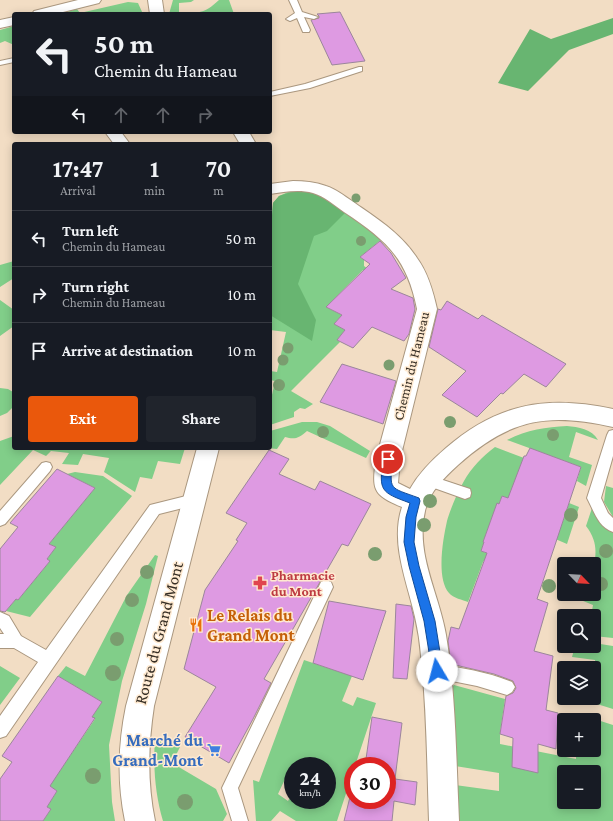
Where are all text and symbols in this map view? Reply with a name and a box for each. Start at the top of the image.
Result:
icon: left [28,28,80,80]
text: 50 m [94,28,154,59]
text: Chemin du Hameau [94,61,237,81]
icon: left [68,104,90,126]
icon: ahead [110,104,132,126]
icon: ahead [152,104,174,126]
icon: right [194,104,216,126]
text: 17:47 [53,155,103,182]
text: 1 [150,155,159,182]
text: 70 [206,155,231,182]
text: Arrival [60,183,96,198]
text: min [144,183,165,198]
text: m [213,183,224,198]
text: Turn left [62,223,118,239]
icon: left [28,228,50,250]
text: 50 m [226,231,256,247]
text: Chemin du Hameau [62,239,165,254]
text: Turn right [62,279,129,295]
icon: right [28,284,50,306]
text: 10 m [228,287,256,303]
text: Chemin du Hameau [62,295,165,310]
street label: Chemin du Hameau [390,309,432,422]
icon: arrive [28,340,50,362]
text: Arrive at destination [62,343,193,359]
text: 10 m [228,343,256,359]
button: Exit [28,396,138,442]
button: Share [146,396,256,442]
pin [371,442,405,476]
icon: arrive [377,448,399,470]
north arrow [557,557,601,601]
map controls [557,557,601,809]
street label: Route du Grand Mont [131,559,187,706]
place label: Pharmacie du Mont [271,567,335,599]
pharmacy icon: Pharmacie du Mont [252,575,268,591]
place label: Le Relais du Grand Mont [207,606,295,645]
button: search [557,609,601,653]
restaurant icon: Le Relais du Grand Mont [188,617,204,633]
position arrow [416,650,458,692]
button: layers [557,661,601,705]
button: + [557,713,601,757]
place label: Marché du Grand-Mont [112,731,204,770]
supermarket icon: Marché du Grand-Mont [206,742,222,758]
speed limit sign: 30 [344,757,396,809]
button: − [557,765,601,809]
text: 24 [300,767,320,789]
text: km/h [299,787,321,798]

